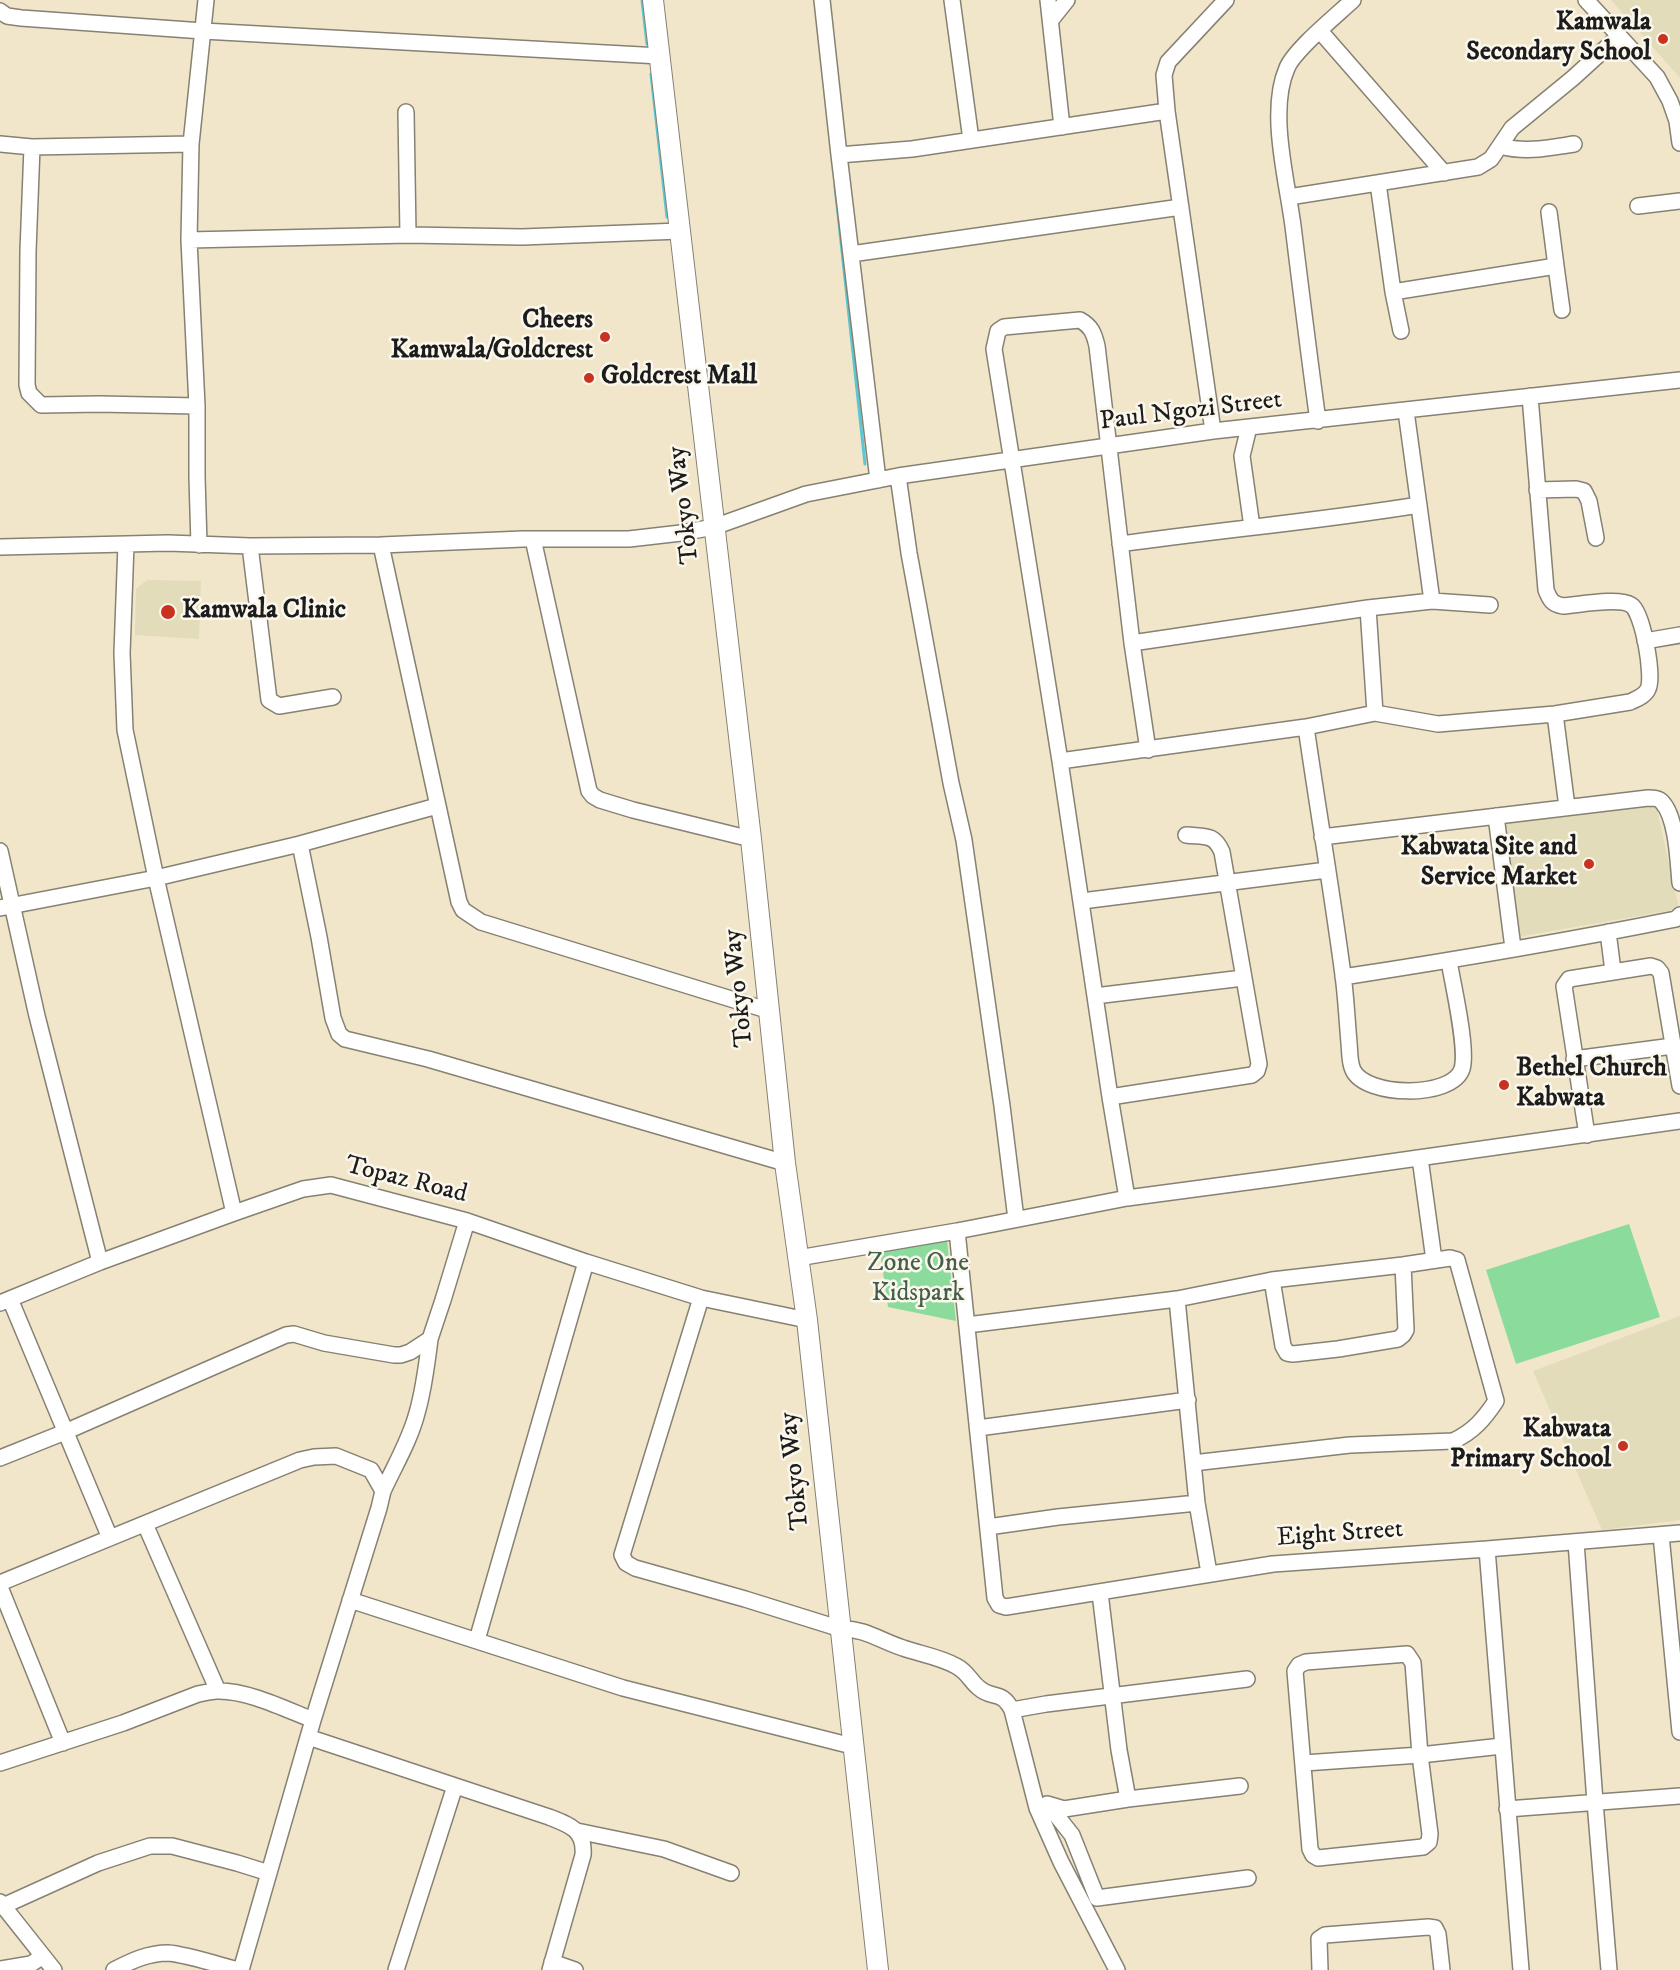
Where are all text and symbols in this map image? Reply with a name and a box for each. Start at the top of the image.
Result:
place label: Kamwala Secondary School [1466,8,1651,70]
marker: Kamwala Secondary School [1656,32,1670,46]
place label: Cheers Kamwala/Goldcrest [391,306,593,368]
marker: Cheers Kamwala/Goldcrest [598,330,612,344]
place label: Goldcrest Mall [601,362,757,394]
marker: Goldcrest Mall [582,371,596,385]
street label: Paul Ngozi Street [1098,385,1284,439]
street label: Tokyo Way [662,444,708,566]
place label: Kamwala Clinic [182,596,346,628]
marker: Kamwala Clinic [159,603,177,621]
place label: Kabwata Site and Service Market [1401,833,1577,894]
marker: Kabwata Site and Service Market [1582,857,1596,871]
street label: Tokyo Way [718,928,762,1048]
place label: Bethel Church Kabwata [1516,1054,1667,1116]
marker: Bethel Church Kabwata [1497,1078,1511,1092]
street label: Topaz Road [342,1151,470,1211]
park label: Zone One Kidspark [867,1249,969,1310]
street label: Tokyo Way [774,1411,818,1531]
place label: Kabwata Primary School [1450,1415,1611,1476]
marker: Kabwata Primary School [1616,1439,1630,1453]
street label: Eight Street [1276,1515,1404,1555]

